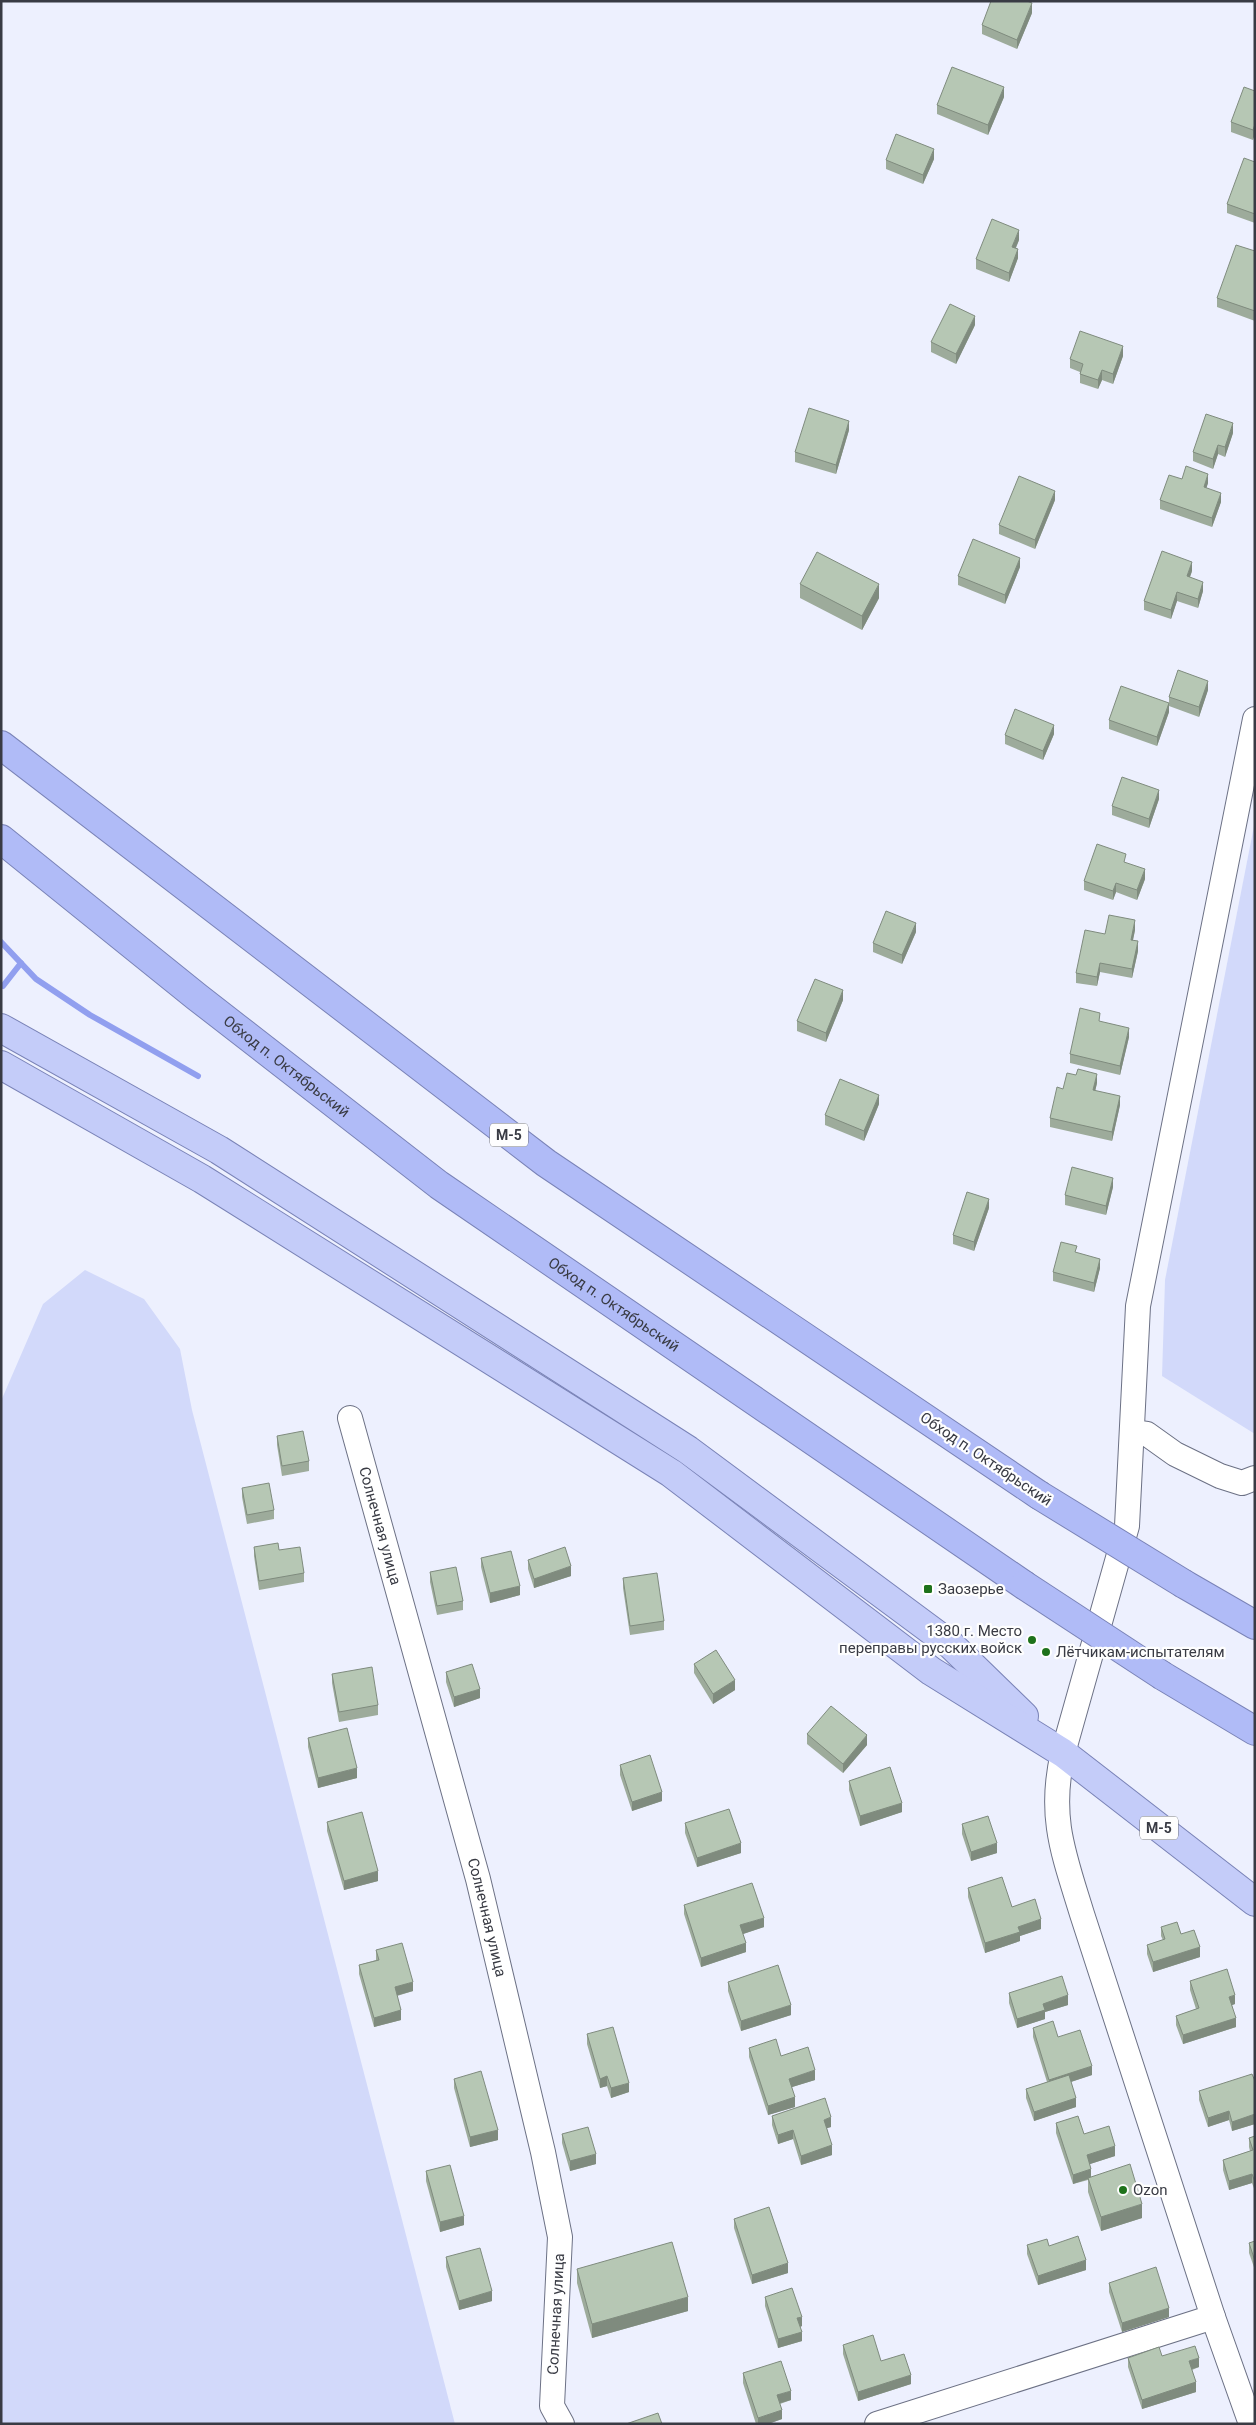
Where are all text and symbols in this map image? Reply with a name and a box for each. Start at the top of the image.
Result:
street label: Обход п. Октябрьский [220,1012,353,1121]
road number: М-5 [490,1124,528,1146]
street label: Обход п. Октябрьский [545,1253,683,1356]
street label: Обход п. Октябрьский [917,1408,1055,1510]
street label: Солнечная улица [355,1465,405,1587]
place label: Заозерье [938,1580,1004,1598]
marker: Заозерье [922,1583,934,1595]
place label: 1380 г. Место переправы русских войск [839,1622,1022,1657]
marker: 1380 г. Место переправы русских войск [1026,1634,1038,1646]
place label: Лётчикам-испытателям [1056,1643,1225,1661]
marker: Лётчикам-испытателям [1040,1646,1052,1658]
road number: М-5 [1140,1816,1178,1840]
street label: Солнечная улица [464,1856,510,1979]
place label: Ozon [1133,2181,1167,2199]
marker: Ozon [1117,2184,1129,2196]
street label: Солнечная улица [544,2253,568,2375]

